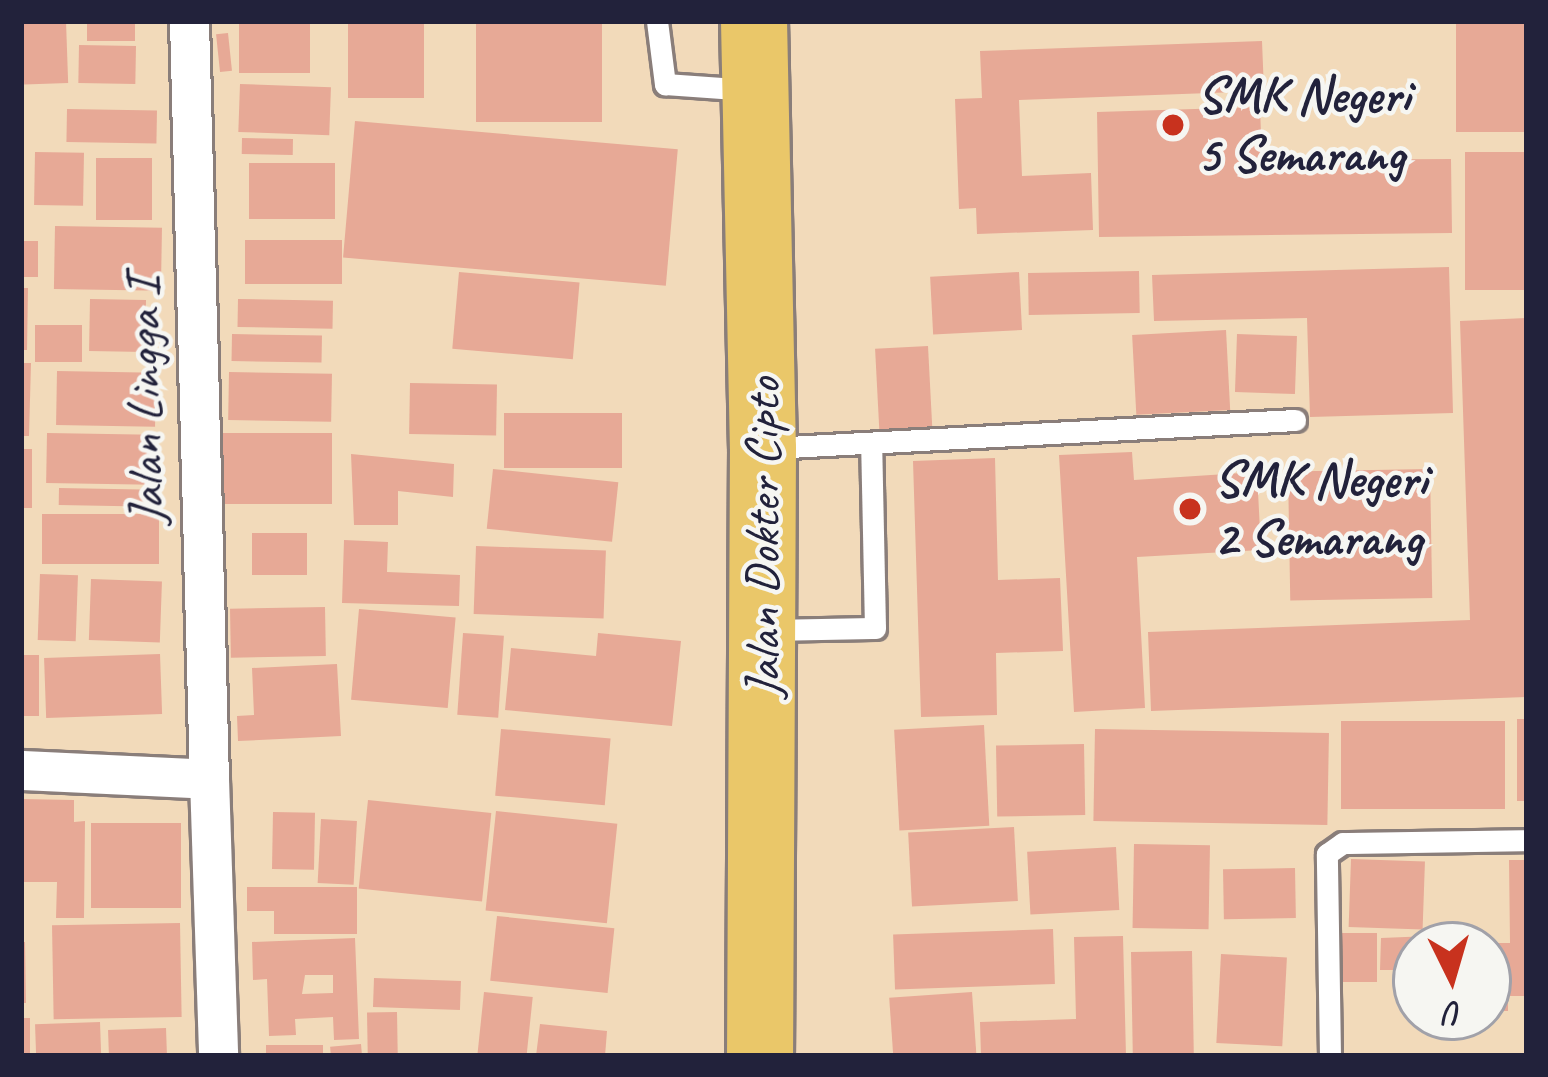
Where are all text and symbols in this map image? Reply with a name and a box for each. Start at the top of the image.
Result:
place label: SMK Negeri 5 Semarang [1197,65,1410,185]
marker: SMK Negeri 5 Semarang [1160,112,1186,138]
street label: Jalan Lingga I [111,278,177,524]
street label: Jalan Dokter Cipto [731,378,793,698]
place label: SMK Negeri 2 Semarang [1214,449,1427,569]
marker: SMK Negeri 2 Semarang [1177,496,1203,522]
north arrow [1392,921,1512,1041]
text: U [1445,992,1465,1035]

